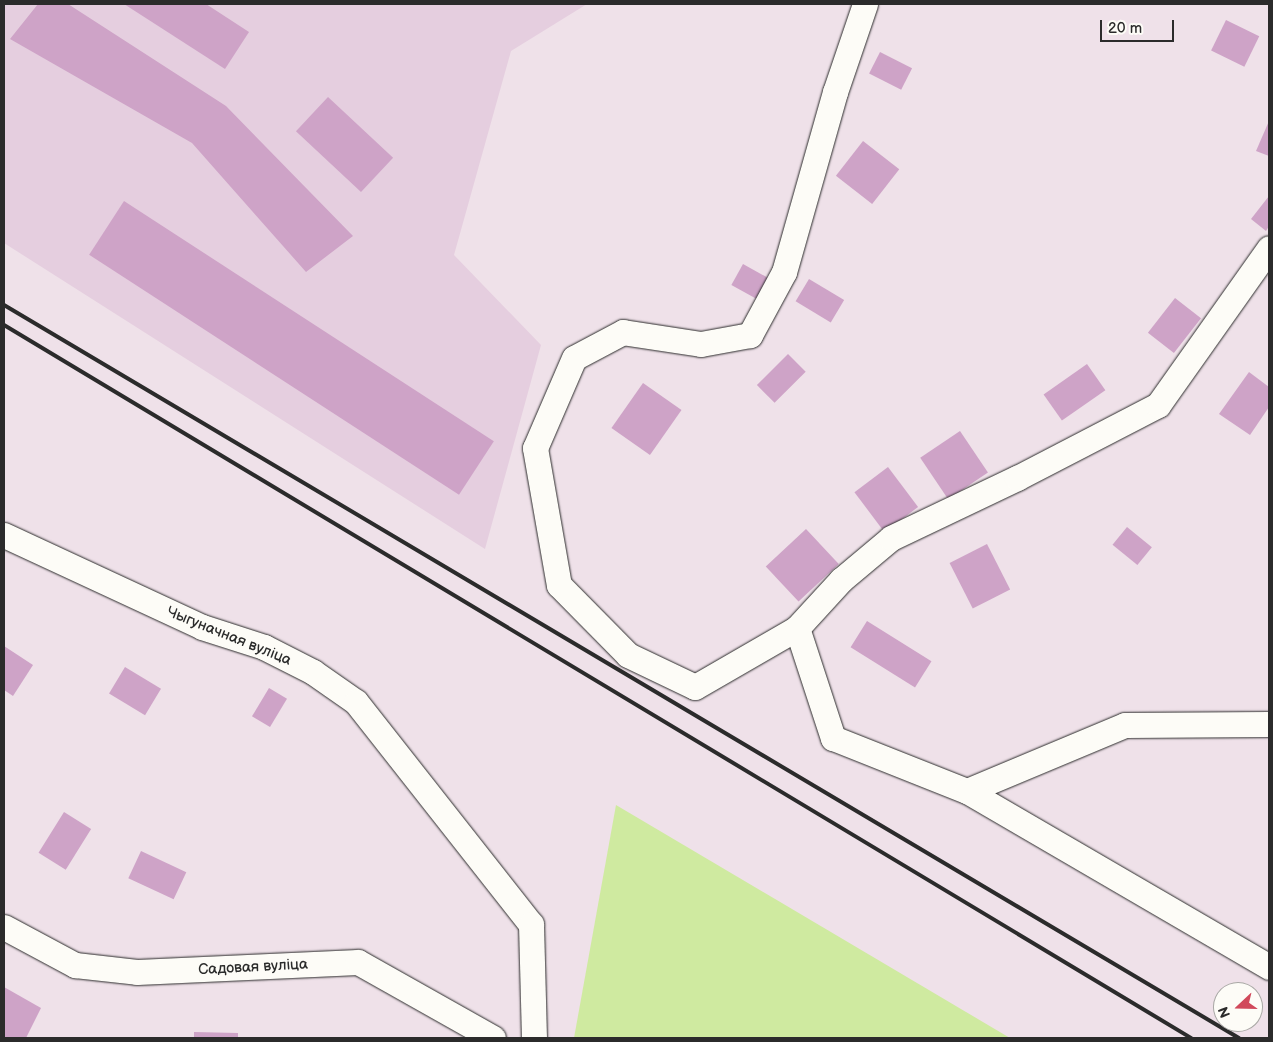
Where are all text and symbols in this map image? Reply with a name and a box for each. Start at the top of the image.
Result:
scale bar [1103,10,1177,42]
text: 20 m [1108,19,1142,38]
street label: Чыгуначная вуліца [164,603,294,669]
street label: Садовая вуліца [198,955,308,979]
north arrow [1213,982,1263,1032]
text: N [1215,1004,1234,1020]

